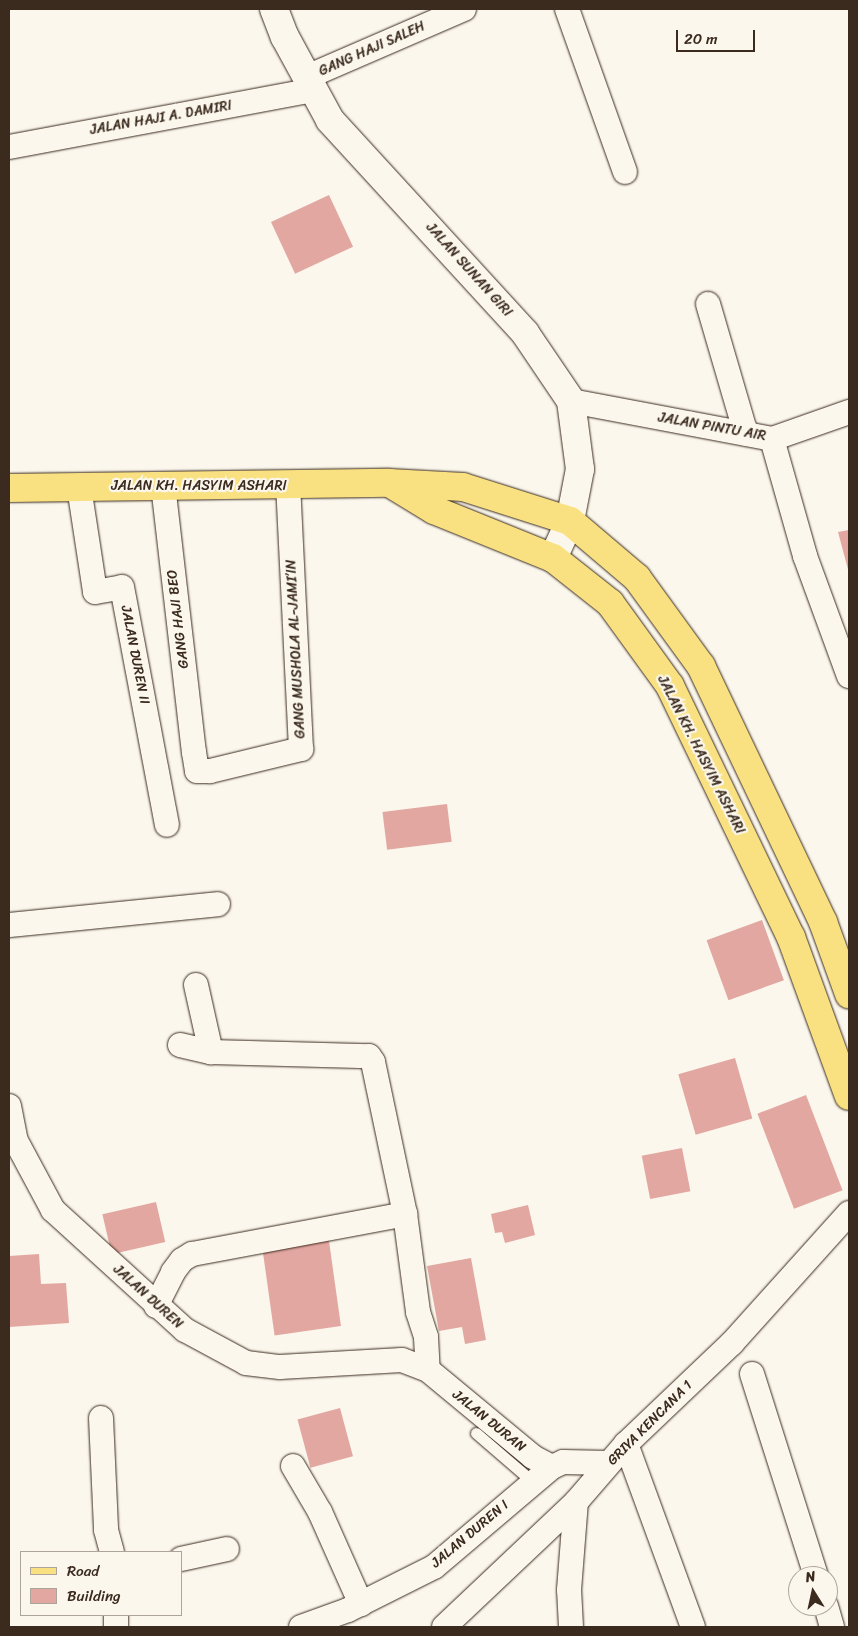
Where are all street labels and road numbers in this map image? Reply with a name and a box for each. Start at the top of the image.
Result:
street label: GANG HAJI SALEH [316,18,428,80]
street label: JALAN HAJI A. DAMIRI [90,97,232,139]
street label: JALAN SUNAN GIRI [422,219,516,321]
street label: JALAN PINTU AIR [656,409,768,445]
street label: JALAN KH. HASYIM ASHARI [111,478,287,494]
street label: GANG MUSHOLA AL-JAMI’IN [283,559,309,739]
street label: GANG HAJI BEO [164,569,192,669]
street label: JALAN DUREN II [117,603,153,707]
street label: JALAN KH. HASYIM ASHARI [654,673,748,837]
street label: JALAN DUREN [109,1261,187,1333]
street label: GRIYA KENCANA 1 [604,1377,696,1469]
street label: JALAN DURAN [449,1386,529,1456]
street label: JALAN DUREN I [427,1496,513,1572]

